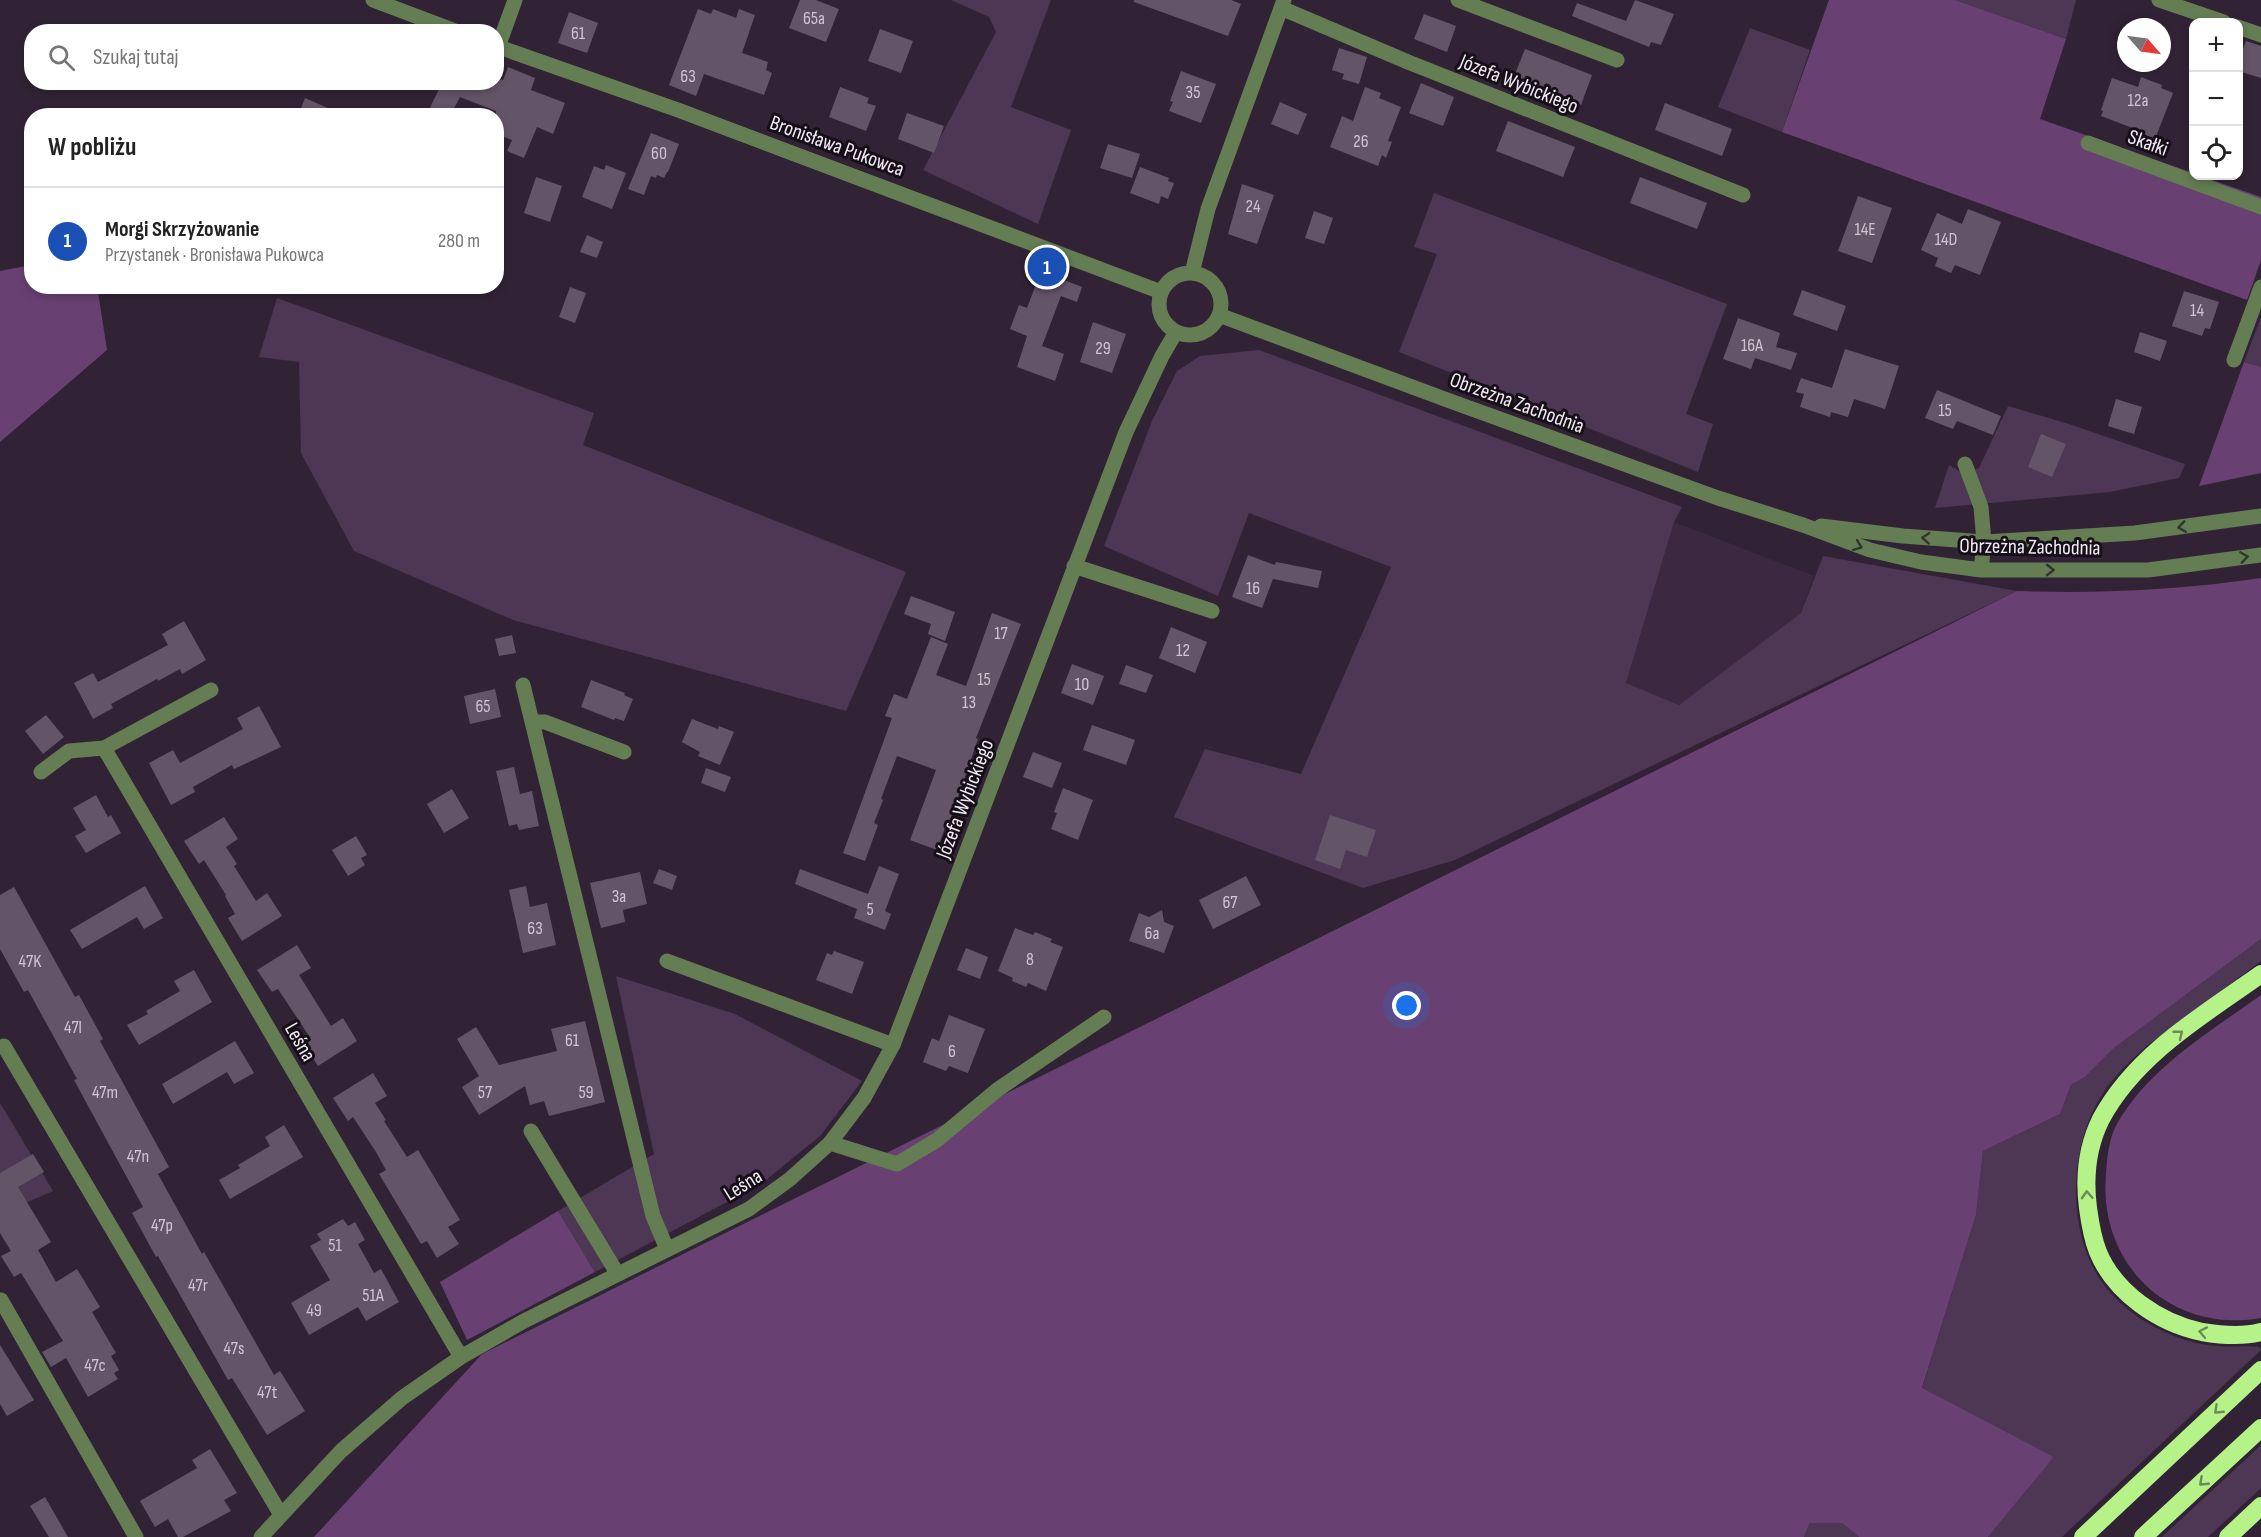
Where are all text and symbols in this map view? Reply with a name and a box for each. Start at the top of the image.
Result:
house number: 65a [803,8,825,29]
north arrow [2117,18,2171,72]
map controls [2189,18,2243,180]
button: + [2189,18,2243,72]
house number: 61 [571,23,586,44]
search box [24,24,504,90]
icon: search [45,41,78,74]
text: Szukaj tutaj [93,44,179,71]
street label: Józefa Wybickiego [1455,48,1582,119]
house number: 63 [680,66,696,87]
button: − [2189,72,2243,126]
house number: 35 [1186,82,1200,103]
house number: 12a [2128,90,2148,111]
street label: Bronisława Pukowca [767,110,907,182]
street label: Skałki [2124,124,2172,162]
button: locate [2189,126,2243,180]
house number: 26 [1353,131,1369,152]
text: W pobliżu [48,132,136,163]
house number: 60 [651,143,667,164]
house number: 24 [1246,196,1261,217]
text: Morgi Skrzyżowanie [105,216,259,243]
house number: 14E [1854,219,1876,240]
text: 1 [64,229,71,253]
text: 280 m [438,229,480,253]
house number: 14D [1935,229,1957,250]
text: Przystanek · Bronisława Pukowca [105,243,324,267]
pin: 1 [1028,244,1066,290]
house number: 14 [2190,300,2204,321]
house number: 16A [1741,335,1763,356]
house number: 29 [1095,338,1111,359]
street label: Obrzeżna Zachodnia [1446,367,1588,439]
house number: 15 [1938,400,1952,421]
one-way arrow [2178,520,2187,532]
one-way arrow [1921,531,1930,544]
street label: Obrzeżna Zachodnia [1959,533,2101,561]
one-way arrow [1852,538,1863,551]
one-way arrow [2240,551,2249,563]
one-way arrow [2046,564,2055,576]
house number: 16 [1246,578,1260,599]
house number: 17 [994,623,1009,644]
house number: 12 [1176,640,1190,661]
house number: 15 [977,669,991,690]
house number: 10 [1075,674,1089,695]
house number: 13 [962,692,976,713]
house number: 65 [475,696,491,717]
street label: Józefa Wybickiego [930,736,999,863]
house number: 3a [612,886,626,907]
house number: 67 [1222,892,1238,913]
house number: 5 [866,899,874,920]
house number: 63 [527,918,543,939]
house number: 6a [1145,923,1159,944]
house number: 8 [1026,949,1034,970]
house number: 47K [19,951,42,972]
your location [1392,991,1421,1020]
house number: 47l [64,1017,82,1038]
street label: Leśna [279,1018,321,1066]
house number: 61 [565,1030,580,1051]
one-way arrow [2172,1030,2183,1041]
house number: 6 [948,1041,956,1062]
house number: 47m [92,1082,118,1103]
house number: 57 [478,1082,493,1103]
house number: 59 [578,1082,594,1103]
house number: 47n [127,1146,149,1167]
street label: Leśna [719,1164,767,1206]
one-way arrow [2081,1191,2094,1200]
house number: 47p [151,1215,173,1236]
house number: 51 [328,1235,342,1256]
house number: 47r [188,1275,208,1296]
house number: 51A [362,1285,384,1306]
house number: 49 [306,1300,322,1321]
one-way arrow [2198,1326,2208,1339]
house number: 47s [223,1338,245,1359]
house number: 47c [84,1355,106,1376]
house number: 47t [257,1382,278,1403]
one-way arrow [2215,1403,2225,1414]
one-way arrow [2199,1475,2209,1486]

